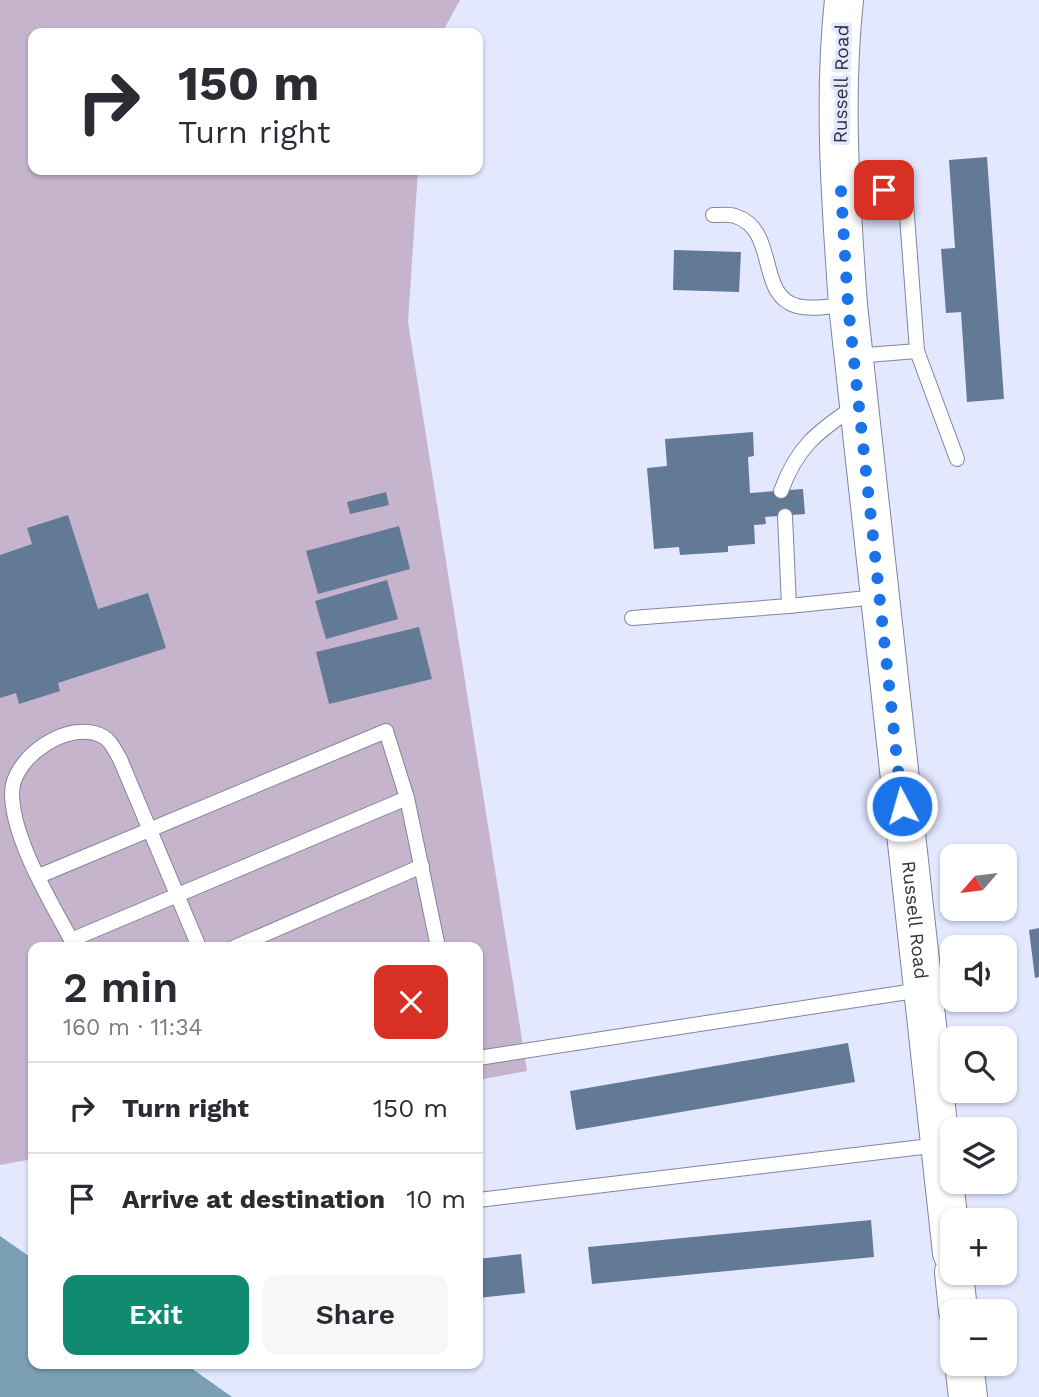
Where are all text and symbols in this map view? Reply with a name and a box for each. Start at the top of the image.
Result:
street label: Russell Road [828,24,854,144]
text: 150 m [178,54,319,112]
icon: right [63,56,154,147]
text: Turn right [178,113,330,151]
pin [854,160,914,220]
icon: arrive [865,171,903,209]
position arrow [865,769,939,843]
north arrow [940,844,1017,920]
map controls [940,844,1017,1376]
street label: Russell Road [898,859,933,980]
button: sound [940,935,1017,1012]
text: 2 min [63,963,178,1012]
button: close [374,965,448,1039]
text: 160 m · 11:34 [63,1014,203,1041]
button: search [940,1026,1017,1103]
icon: right [63,1089,101,1127]
text: Turn right [122,1093,249,1123]
text: 150 m [373,1093,448,1123]
button: layers [940,1117,1017,1194]
icon: arrive [63,1180,101,1218]
text: Arrive at destination [122,1184,385,1214]
text: 10 m [406,1184,466,1214]
button: + [940,1208,1017,1285]
button: Exit [63,1275,249,1355]
button: Share [263,1275,448,1355]
button: − [940,1299,1017,1376]

